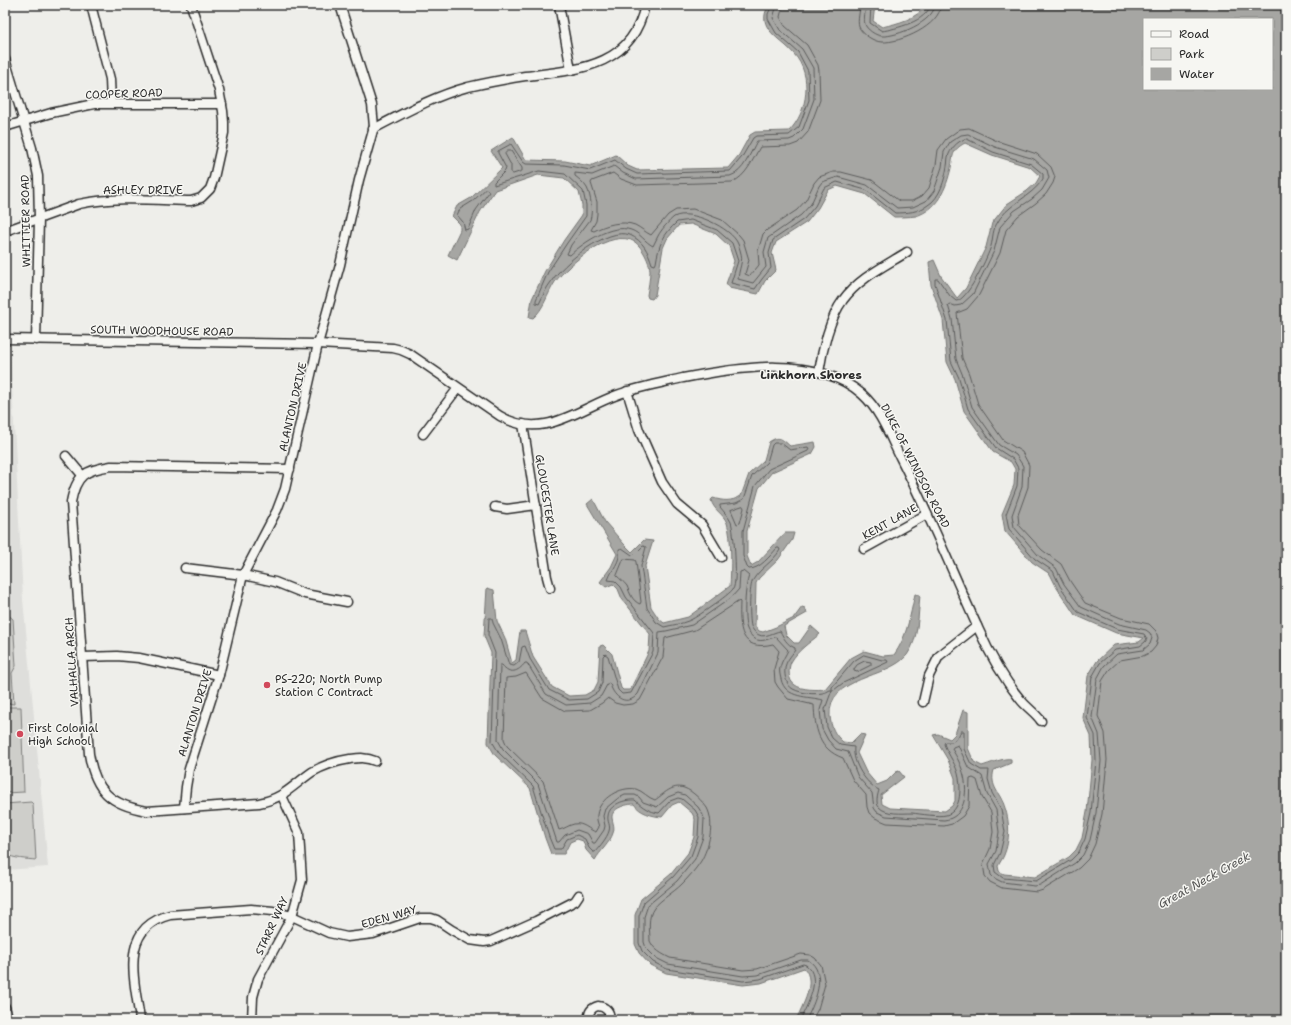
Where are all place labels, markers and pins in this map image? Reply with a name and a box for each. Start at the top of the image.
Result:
place label: PS-220; North Pump Station C Contract [275,672,382,700]
marker: PS-220; North Pump Station C Contract [262,680,272,690]
place label: First Colonial High School [28,721,99,749]
marker: First Colonial High School [15,729,25,739]

